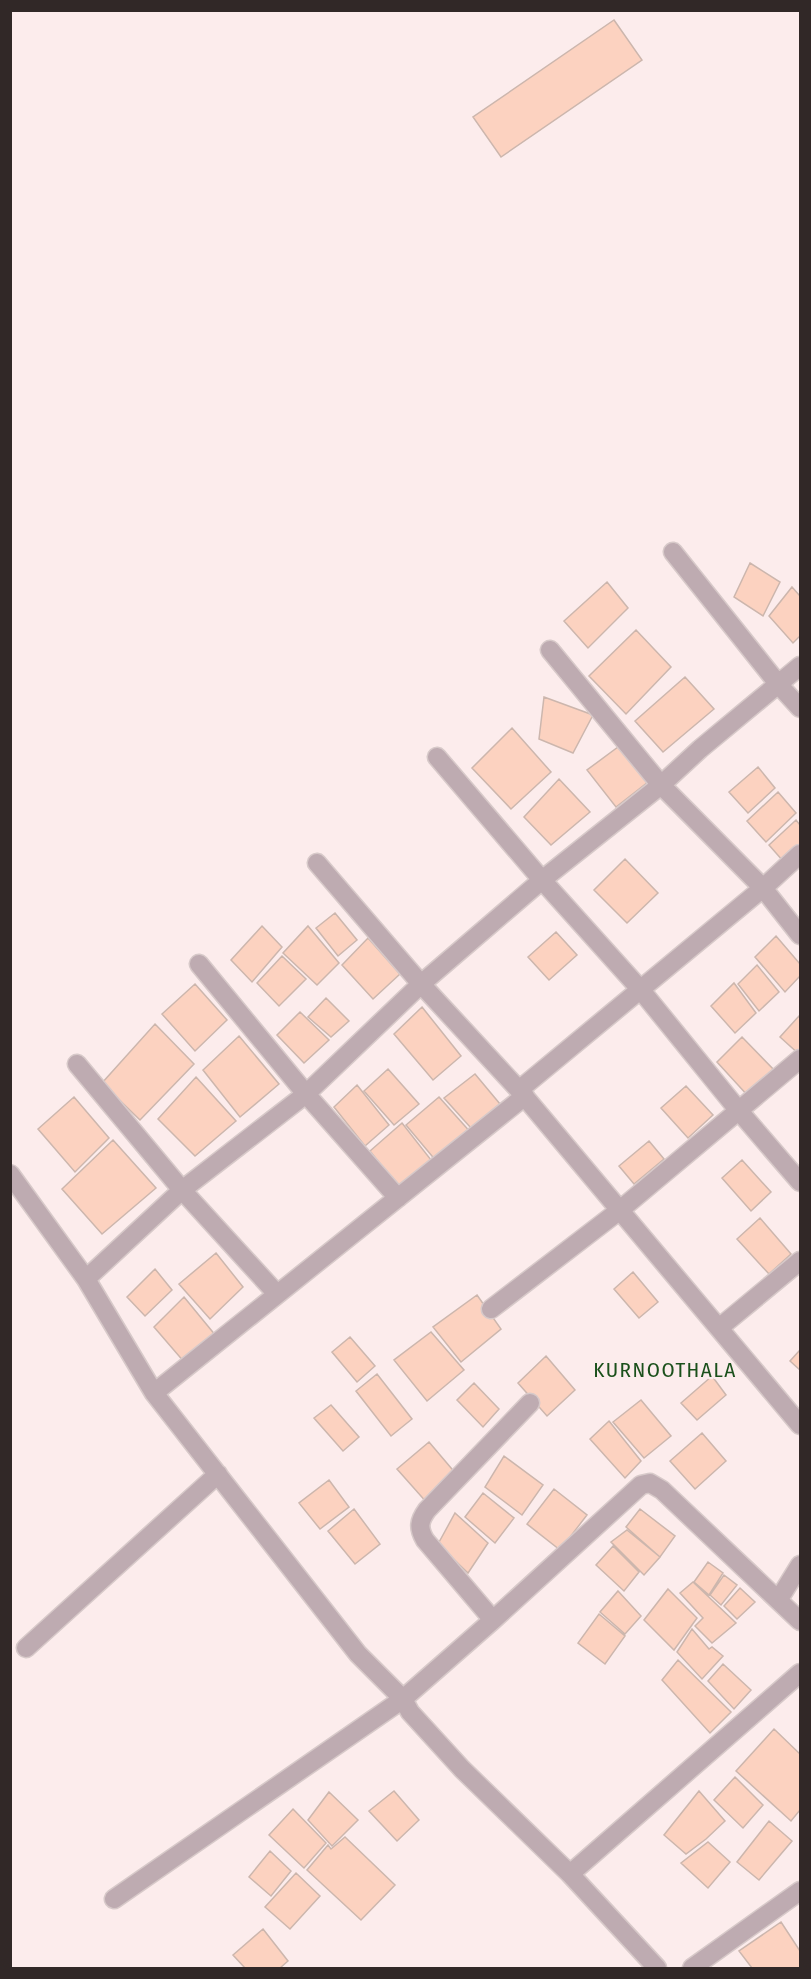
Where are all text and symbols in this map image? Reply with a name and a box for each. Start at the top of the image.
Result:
district label: KURNOOTHALA [593,1357,737,1383]

